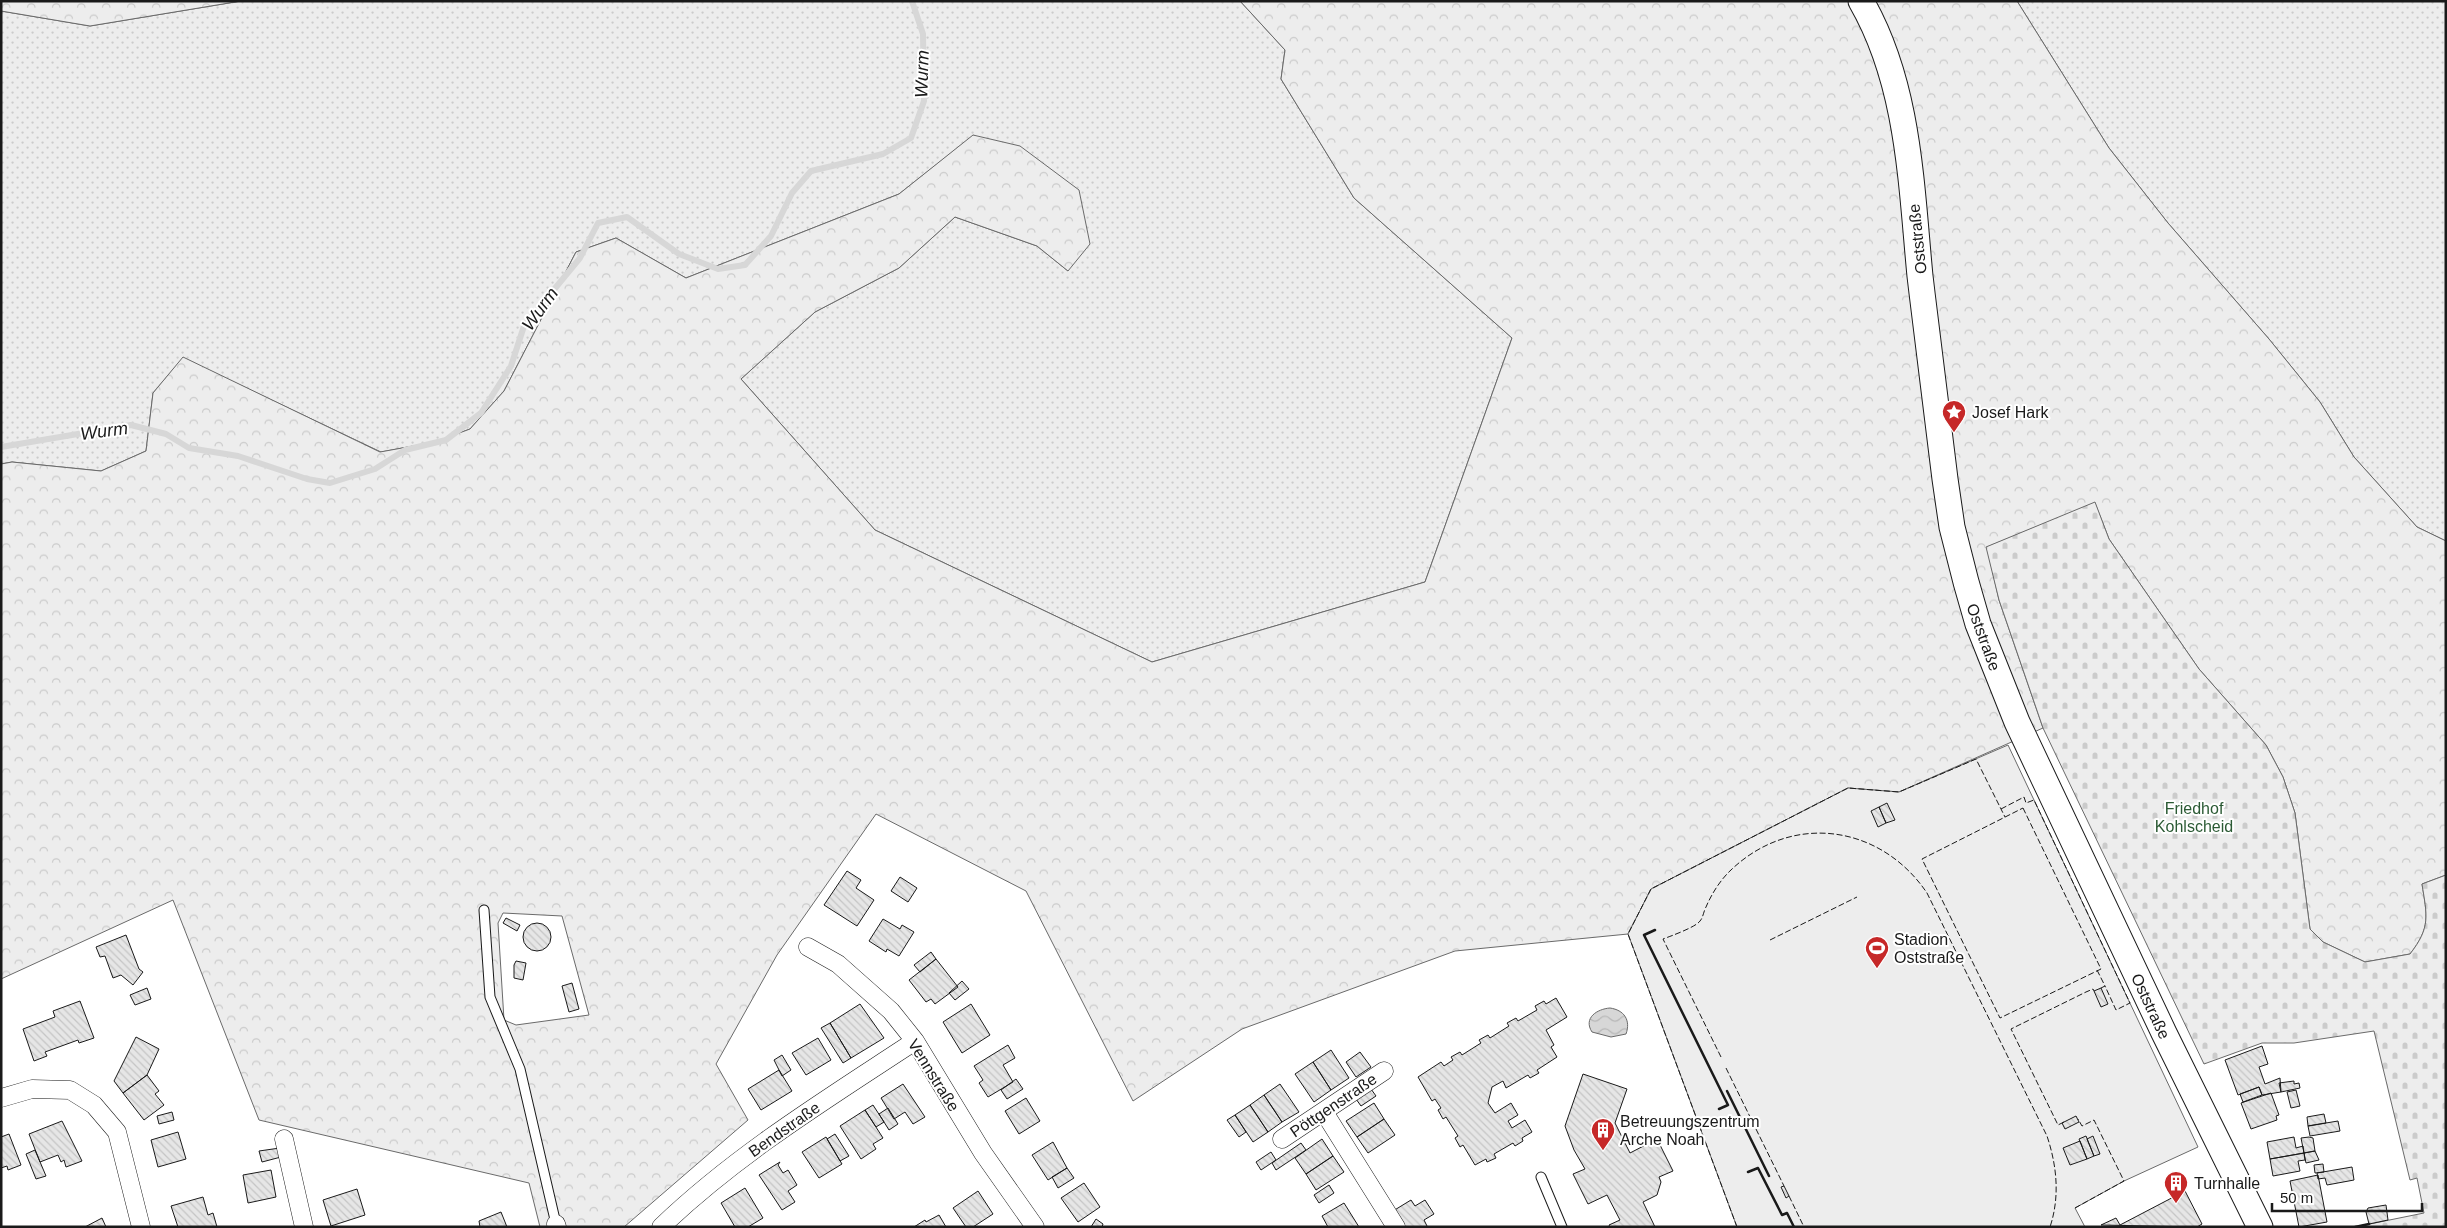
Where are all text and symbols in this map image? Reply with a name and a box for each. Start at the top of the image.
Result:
water label: Wurm [911,50,933,98]
street label: Oststraße [1905,203,1930,275]
water label: Wurm [518,284,562,334]
place icon: Josef Hark [1941,399,1967,433]
place label: Josef Hark [1972,404,2049,421]
water label: Wurm [79,418,129,444]
street label: Oststraße [1964,601,2004,673]
park label: Friedhof Kohlscheid [2155,800,2233,835]
place label: Stadion Oststraße [1894,931,1964,966]
sports icon: Stadion Oststraße [1864,935,1890,969]
street label: Oststraße [2128,971,2173,1042]
street label: Vennstraße [905,1036,963,1115]
street label: Pöttgenstraße [1287,1070,1380,1141]
street label: Bendstraße [746,1099,823,1160]
place label: Betreuungszentrum Arche Noah [1620,1113,1760,1148]
building icon: Betreuungszentrum Arche Noah [1590,1117,1616,1151]
building icon: Turnhalle [2163,1170,2189,1204]
place label: Turnhalle [2194,1175,2260,1192]
scale bar [2272,1180,2422,1212]
text: 50 m [2280,1189,2313,1206]

